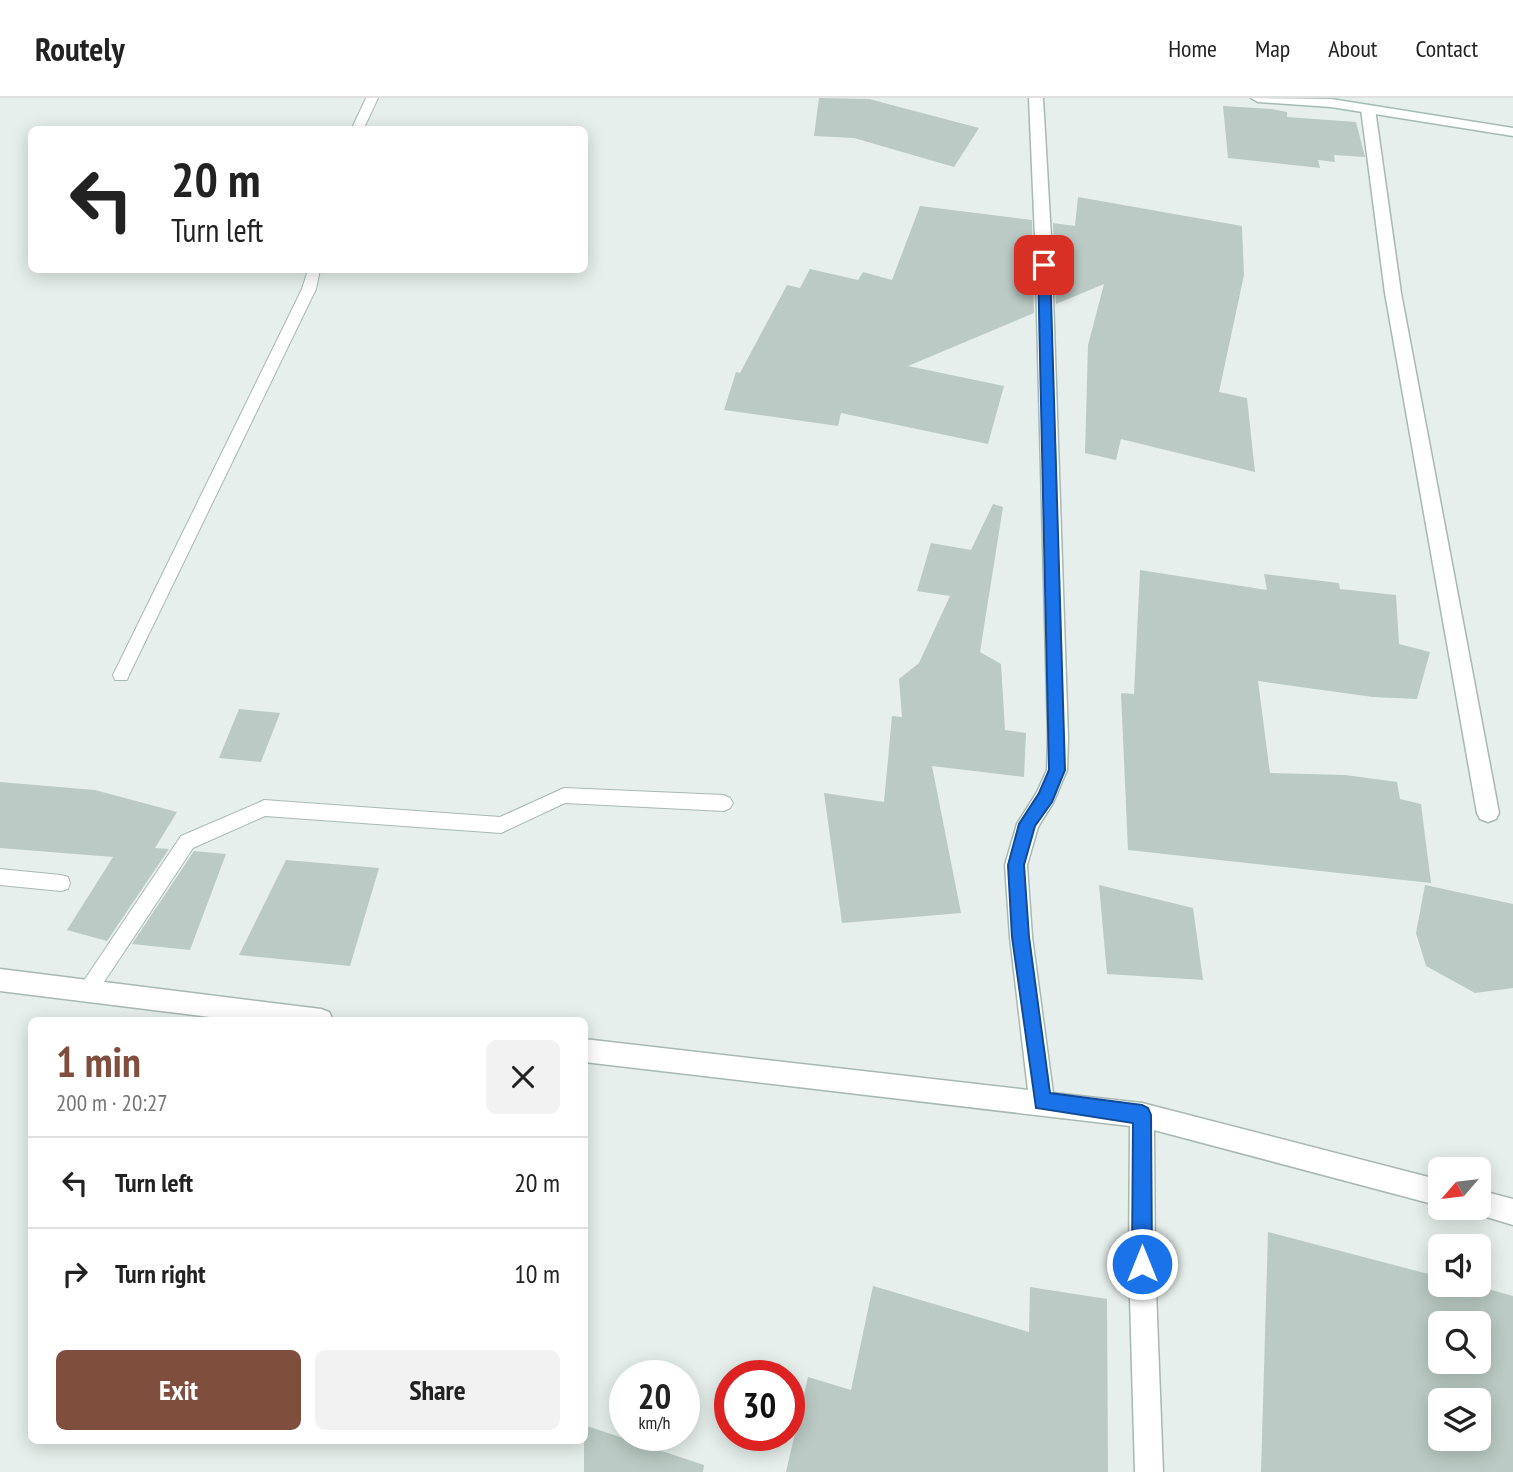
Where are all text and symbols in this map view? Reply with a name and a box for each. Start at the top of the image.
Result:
text: Routely [35,27,125,70]
text: Home [1168,33,1217,64]
text: Map [1255,33,1290,64]
text: About [1328,33,1377,64]
text: Contact [1415,33,1478,64]
text: 20 m [171,147,260,211]
icon: left [56,154,147,245]
text: Turn left [171,209,263,251]
pin [1014,235,1074,295]
icon: arrive [1025,246,1063,284]
text: 1 min [56,1034,141,1089]
button: close [486,1040,560,1114]
text: 200 m · 20:27 [56,1088,168,1117]
north arrow [1428,1157,1491,1220]
map controls [1428,1157,1491,1451]
icon: left [56,1164,94,1202]
text: Turn left [115,1166,193,1199]
text: 20 m [514,1166,560,1199]
position arrow [1105,1227,1179,1301]
button: sound [1428,1234,1491,1297]
icon: right [56,1255,94,1293]
text: Turn right [115,1257,206,1290]
text: 10 m [514,1257,560,1290]
button: search [1428,1311,1491,1374]
button: Exit [56,1350,301,1430]
button: Share [315,1350,560,1430]
speed limit sign: 30 [714,1360,805,1451]
text: 20 [638,1373,671,1419]
button: layers [1428,1388,1491,1451]
text: km/h [639,1411,670,1434]

